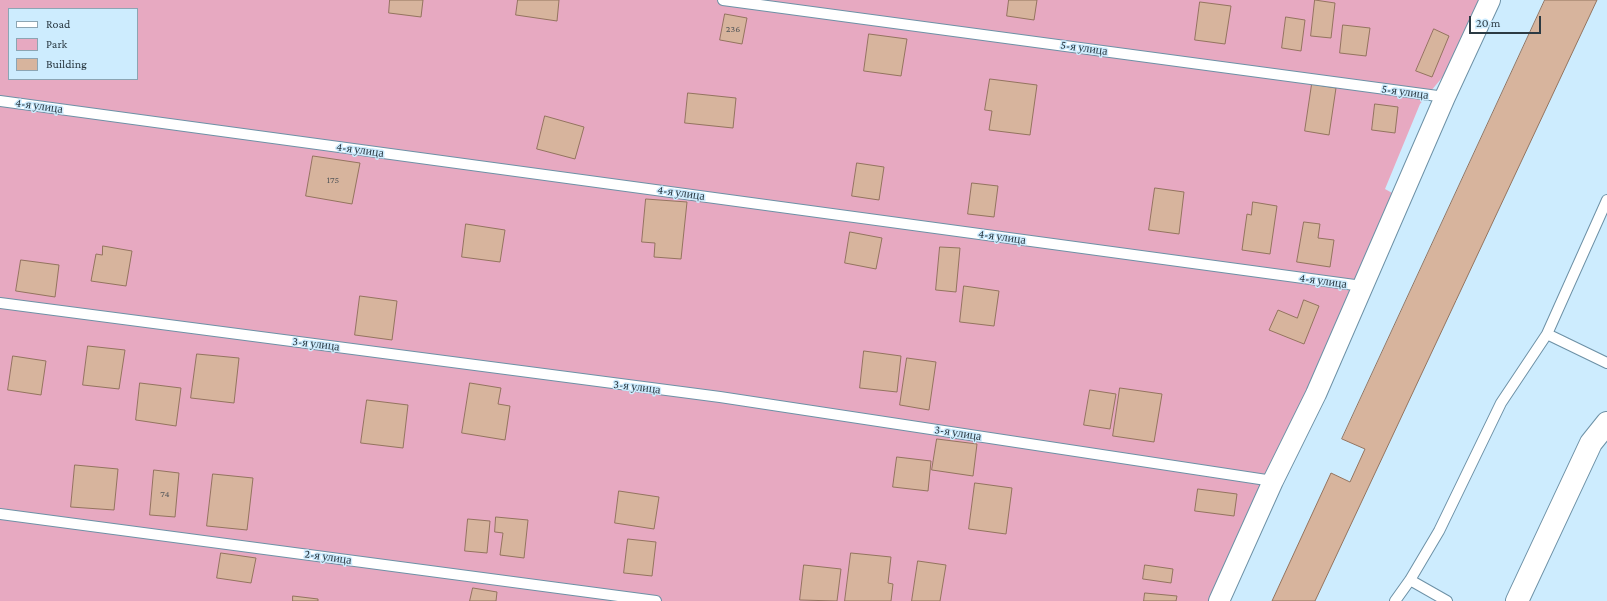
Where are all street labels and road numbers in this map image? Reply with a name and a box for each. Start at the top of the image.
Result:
street label: 5-я улица [1060,38,1108,58]
street label: 5-я улица [1381,82,1429,102]
street label: 4-я улица [14,96,64,116]
street label: 4-я улица [335,140,385,160]
street label: 4-я улица [656,183,706,203]
street label: 4-я улица [977,227,1027,247]
street label: 4-я улица [1298,271,1348,291]
street label: 3-я улица [292,334,340,354]
street label: 3-я улица [613,377,661,397]
street label: 3-я улица [933,422,983,444]
street label: 2-я улица [303,547,353,567]

